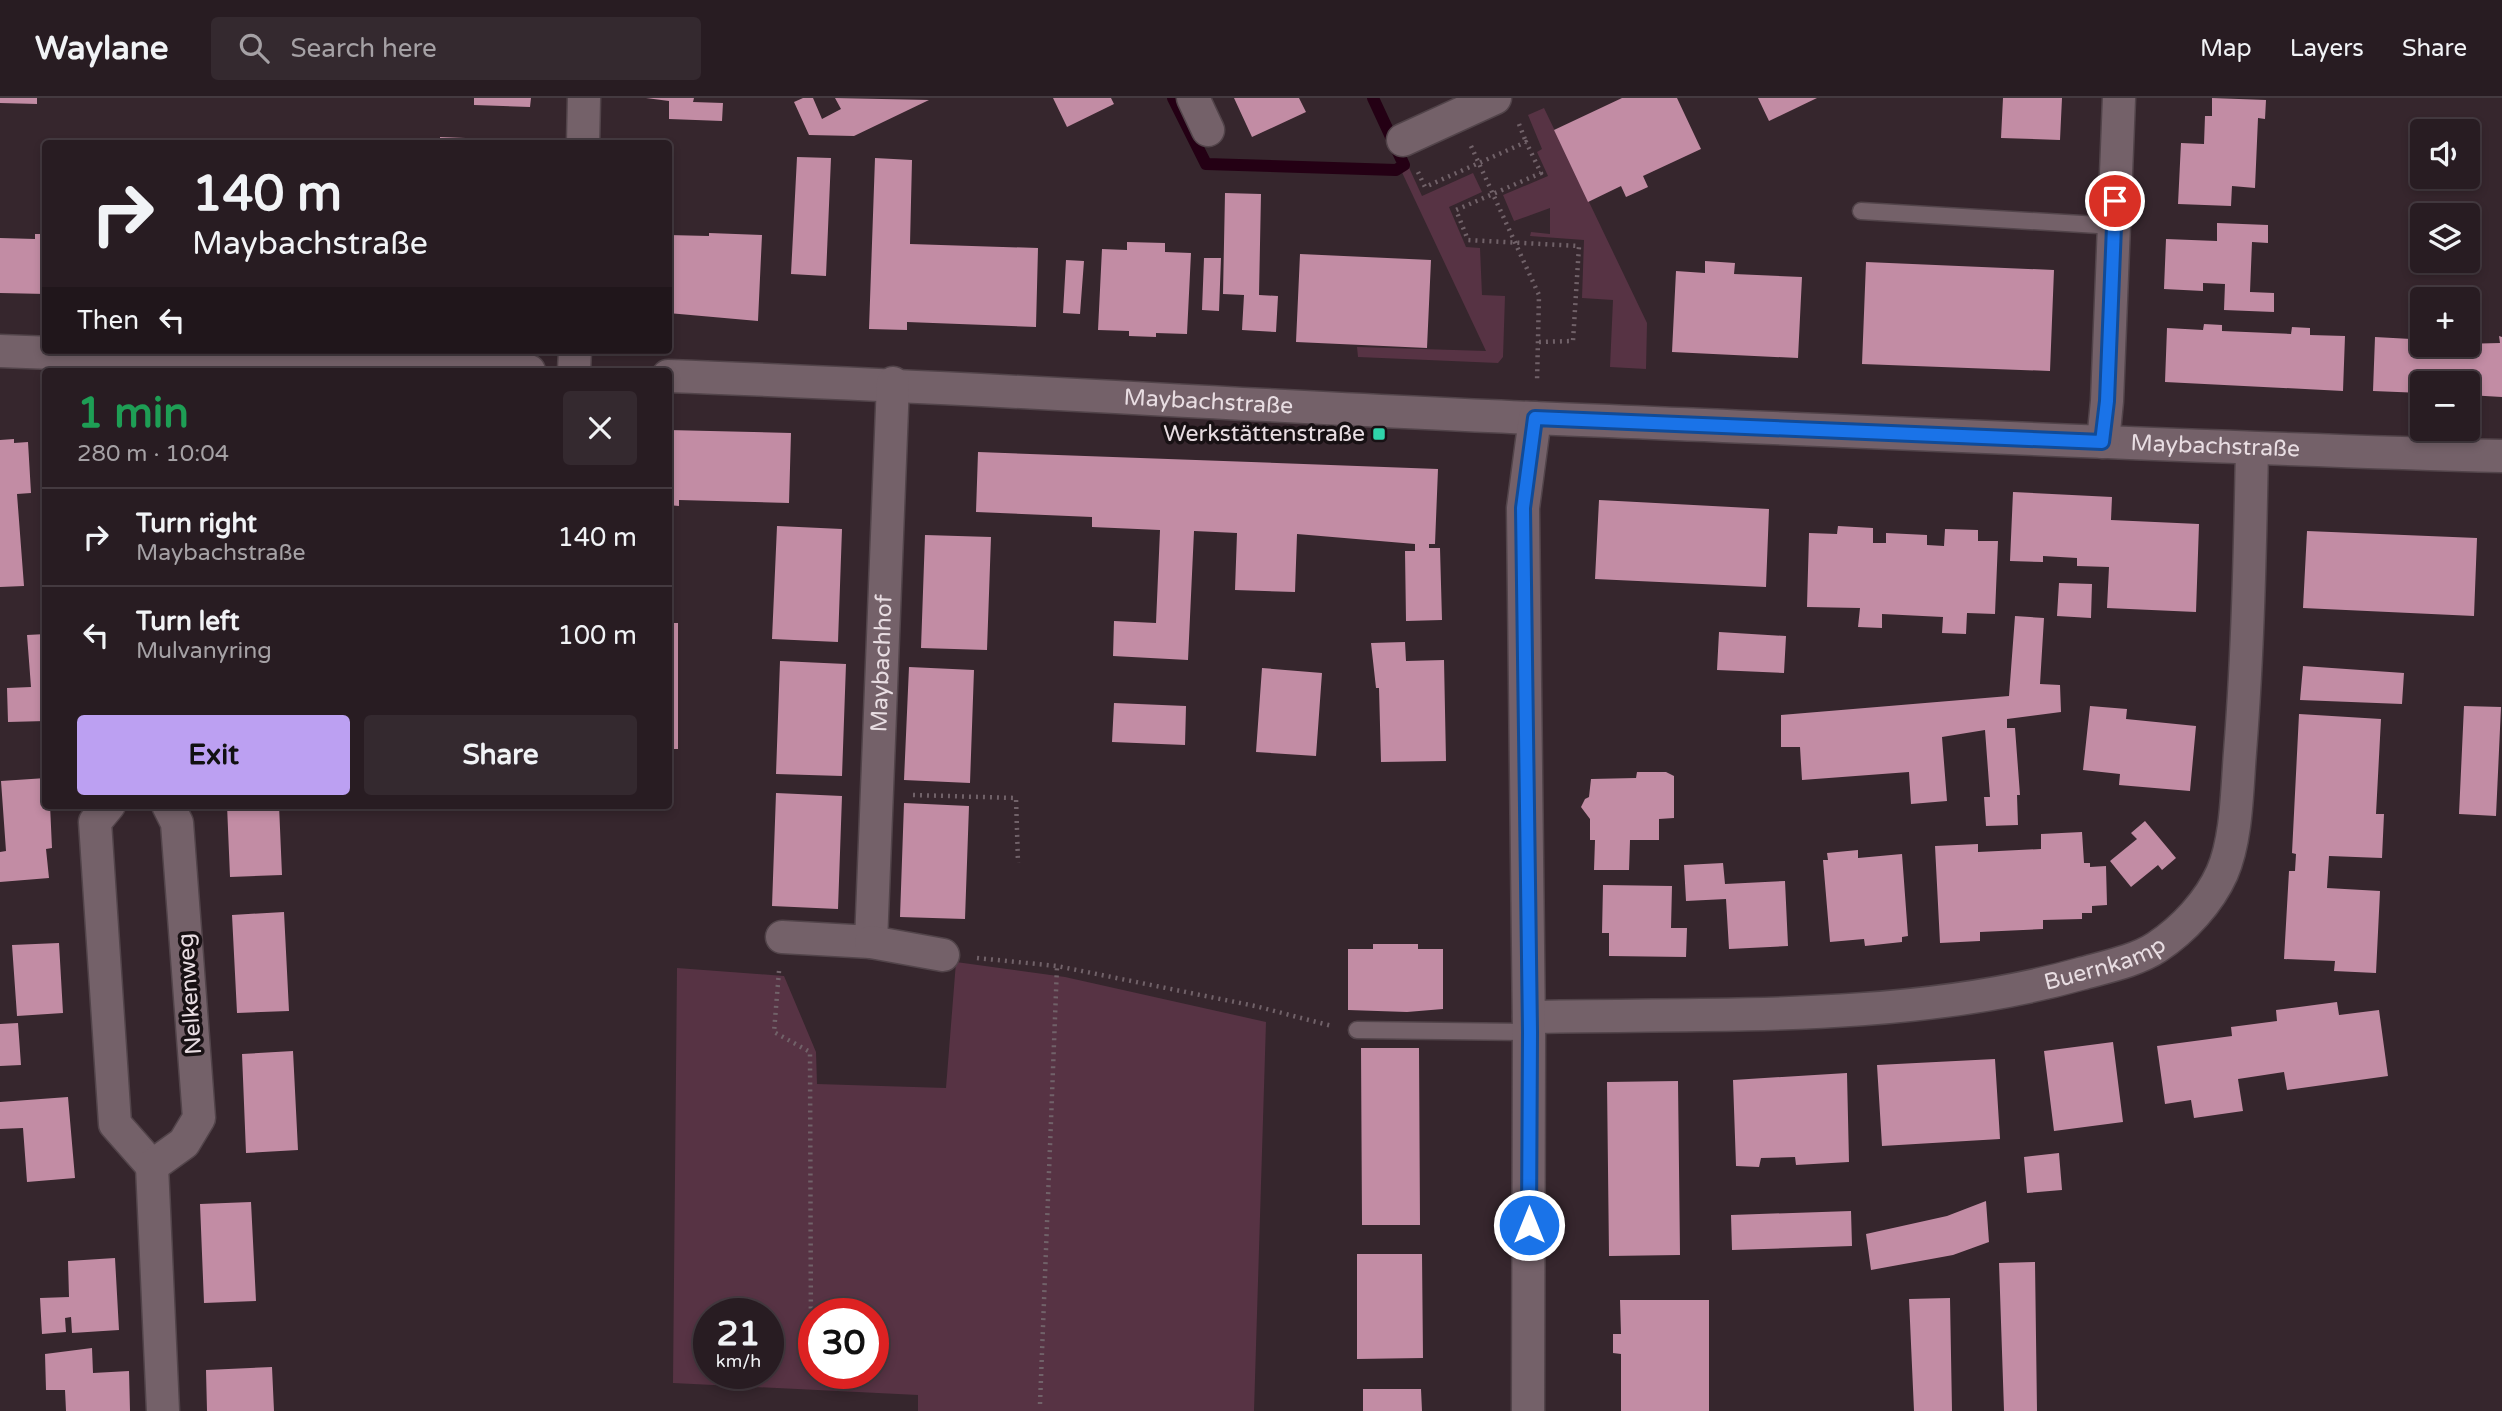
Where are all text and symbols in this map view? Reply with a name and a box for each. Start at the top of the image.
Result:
search box [211,17,701,80]
text: Waylane [35,29,169,68]
icon: search [235,29,273,67]
text: Search here [291,33,437,64]
text: Map [2200,34,2252,63]
text: Layers [2290,34,2364,63]
text: Share [2402,34,2467,63]
map controls [2410,119,2480,441]
button: sound [2410,119,2480,189]
text: 140 m [192,165,342,224]
icon: right [77,168,168,259]
pin [2085,171,2145,231]
icon: arrive [2096,182,2134,220]
button: layers [2410,203,2480,273]
text: Maybachstraße [192,225,428,263]
button: + [2410,287,2480,357]
icon: left [153,301,191,339]
text: Then [77,305,139,336]
button: − [2410,371,2480,441]
street label: Maybachstraße [1123,383,1294,420]
text: 1 min [77,388,189,439]
button: close [563,391,637,465]
place label: Werkstättenstraße [1163,420,1365,448]
marker: Werkstättenstraße [1371,426,1387,442]
street label: Maybachstraße [2130,429,2301,464]
text: 280 m · 10:04 [77,440,229,468]
text: Turn right [136,508,257,539]
icon: right [77,518,115,556]
text: 140 m [557,522,637,553]
text: Maybachstraße [136,539,305,567]
street label: Maybachhof [865,594,899,733]
text: Turn left [136,606,239,637]
icon: left [77,616,115,654]
text: 100 m [557,620,637,651]
text: Mulvanyring [136,637,272,665]
button: Exit [77,715,350,795]
button: Share [364,715,637,795]
street label: Buernkamp [2041,931,2171,997]
street label: Nelkenweg [172,932,208,1056]
position arrow [1492,1188,1566,1262]
speed limit sign: 30 [798,1298,889,1389]
text: 21 [717,1313,760,1355]
text: km/h [716,1350,761,1372]

